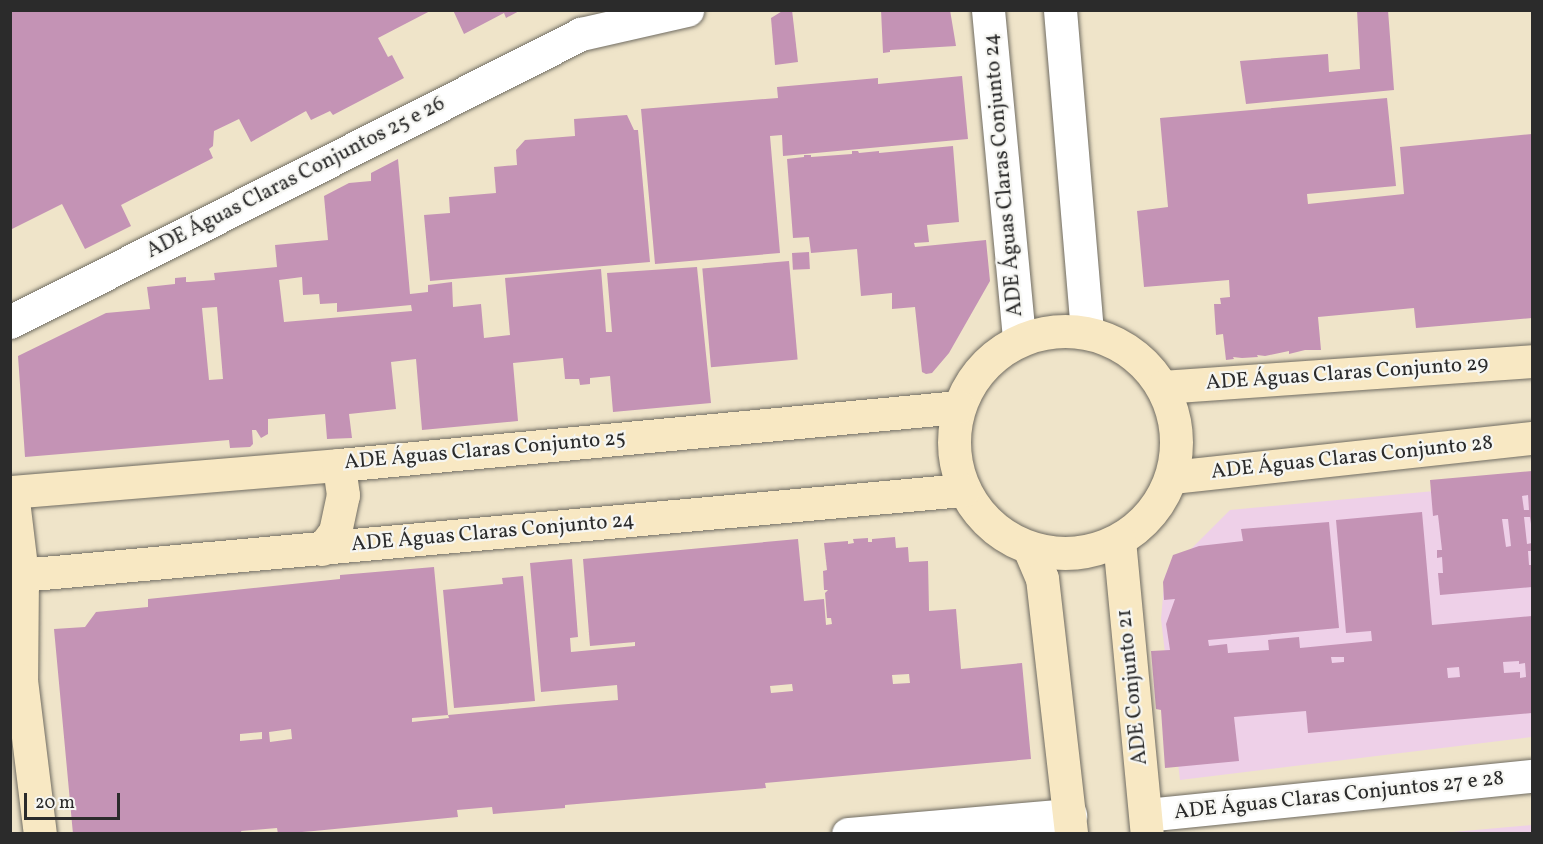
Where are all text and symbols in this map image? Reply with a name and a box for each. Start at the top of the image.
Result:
street label: ADE Águas Claras Conjunto 24 [979,32,1029,318]
street label: ADE Águas Claras Conjuntos 25 e 26 [142,91,450,265]
street label: ADE Águas Claras Conjunto 29 [1205,352,1489,396]
street label: ADE Águas Claras Conjunto 25 [343,426,627,476]
street label: ADE Águas Claras Conjunto 28 [1210,431,1494,485]
street label: ADE Águas Claras Conjunto 24 [350,508,636,558]
street label: ADE Conjunto 21 [1112,608,1154,766]
street label: ADE Águas Claras Conjuntos 27 e 28 [1173,766,1505,826]
scale bar [27,781,123,819]
text: 20 m [35,791,75,816]

